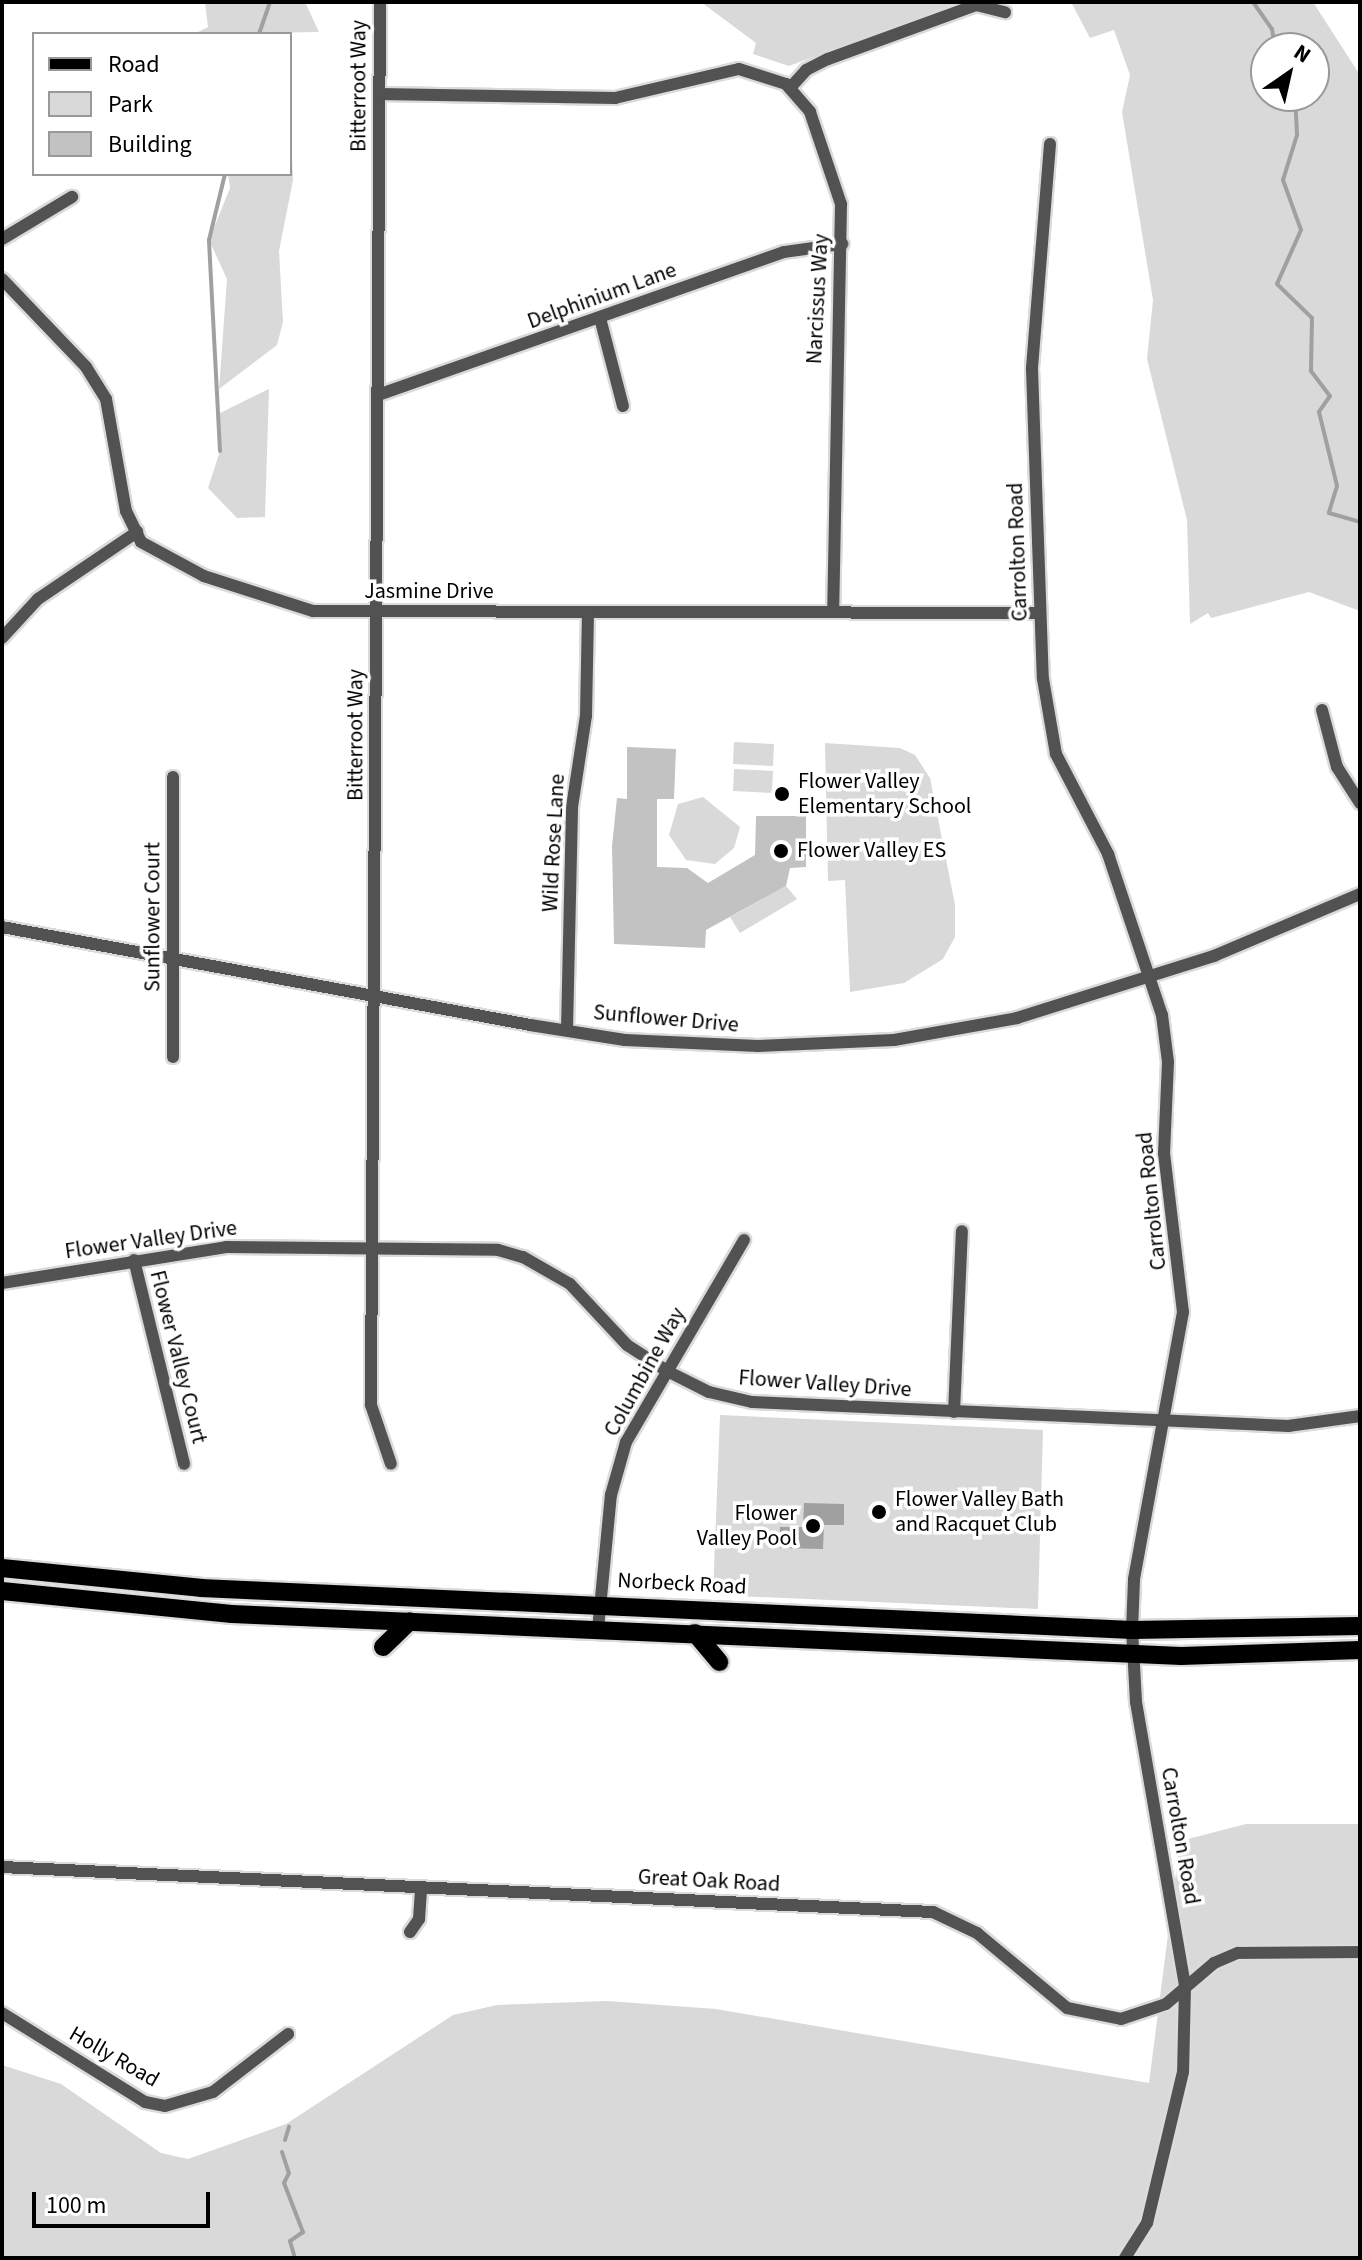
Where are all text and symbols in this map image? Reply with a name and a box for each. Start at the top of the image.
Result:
street label: Bitterroot Way [346,20,372,152]
legend [32,32,292,176]
north arrow [1250,32,1330,112]
text: N [1287,36,1317,71]
text: Road [108,47,160,82]
text: Park [108,87,153,122]
text: Building [108,127,192,162]
street label: Narcissus Way [801,233,835,365]
street label: Delphinium Lane [524,257,680,335]
street label: Carrolton Road [1002,482,1034,622]
street label: Jasmine Drive [364,579,494,605]
street label: Bitterroot Way [343,669,369,801]
place label: Flower Valley Elementary School [798,768,971,820]
street label: Wild Rose Lane [537,773,571,913]
marker: Flower Valley Elementary School [773,785,791,803]
place label: Flower Valley ES [797,838,946,864]
street label: Sunflower Court [140,842,166,992]
marker: Flower Valley ES [772,842,790,860]
street label: Sunflower Drive [592,999,740,1039]
street label: Carrolton Road [1132,1131,1172,1271]
street label: Flower Valley Drive [63,1215,239,1265]
street label: Flower Valley Court [144,1268,212,1446]
street label: Columbine Way [599,1303,691,1441]
street label: Flower Valley Drive [738,1365,912,1403]
place label: Flower Valley Bath and Racquet Club [895,1486,1064,1538]
place label: Flower Valley Pool [697,1500,797,1552]
marker: Flower Valley Bath and Racquet Club [870,1503,888,1521]
marker: Flower Valley Pool [804,1517,822,1535]
street label: Norbeck Road [617,1567,747,1601]
street label: Carrolton Road [1155,1765,1205,1907]
street label: Great Oak Road [637,1864,781,1898]
street label: Holly Road [64,2021,164,2093]
scale bar [36,2176,214,2226]
text: 100 m [46,2188,106,2223]

